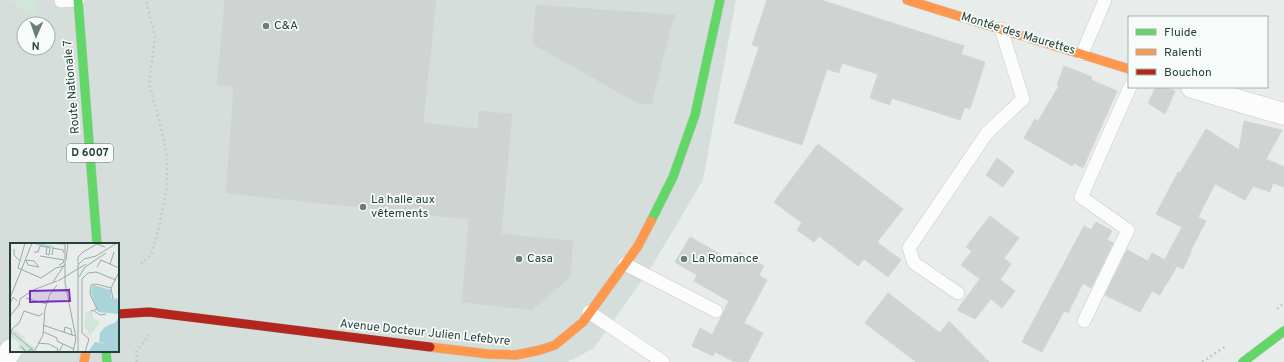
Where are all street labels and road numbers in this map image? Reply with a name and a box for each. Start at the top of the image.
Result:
street label: Montée des Maurettes [959,9,1077,59]
street label: Route Nationale 7 [60,39,84,135]
road number: D 6007 [67,144,113,162]
street label: Avenue Docteur Julien Lefebvre [339,316,511,350]

